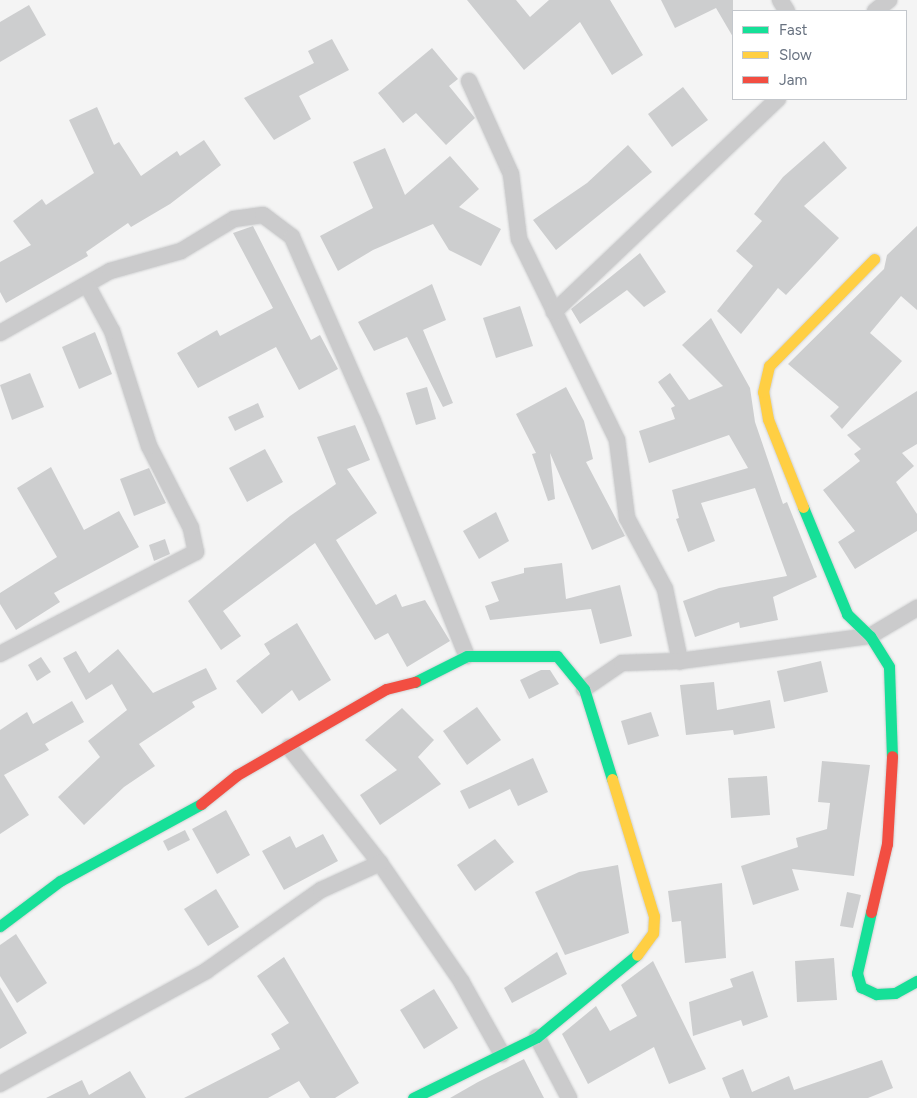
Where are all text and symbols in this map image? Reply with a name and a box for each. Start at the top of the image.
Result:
legend [732,10,907,100]
text: Fast [779,21,807,39]
text: Slow [779,46,812,64]
text: Jam [779,71,807,89]

